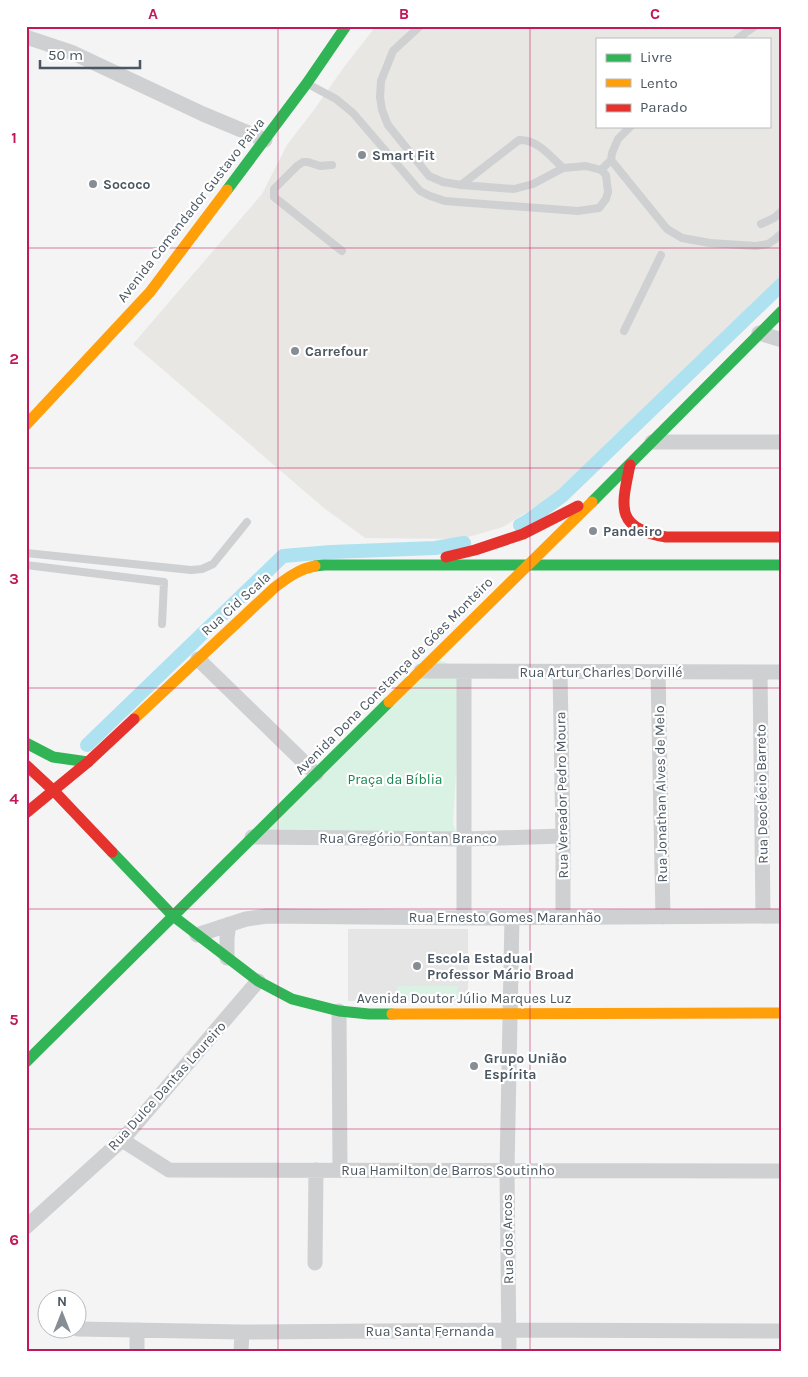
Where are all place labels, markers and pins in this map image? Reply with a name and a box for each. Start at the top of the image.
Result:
place label: Smart Fit [372,147,435,164]
marker: Smart Fit [356,149,368,161]
place label: Sococo [103,176,151,193]
marker: Sococo [87,178,99,190]
place label: Carrefour [305,343,368,360]
marker: Carrefour [289,345,301,357]
place label: Pandeiro [603,523,662,540]
marker: Pandeiro [587,525,599,537]
place label: Escola Estadual Professor Mário Broad [427,950,574,983]
marker: Escola Estadual Professor Mário Broad [411,960,423,972]
place label: Grupo União Espírita [484,1050,567,1083]
marker: Grupo União Espírita [468,1060,480,1072]

